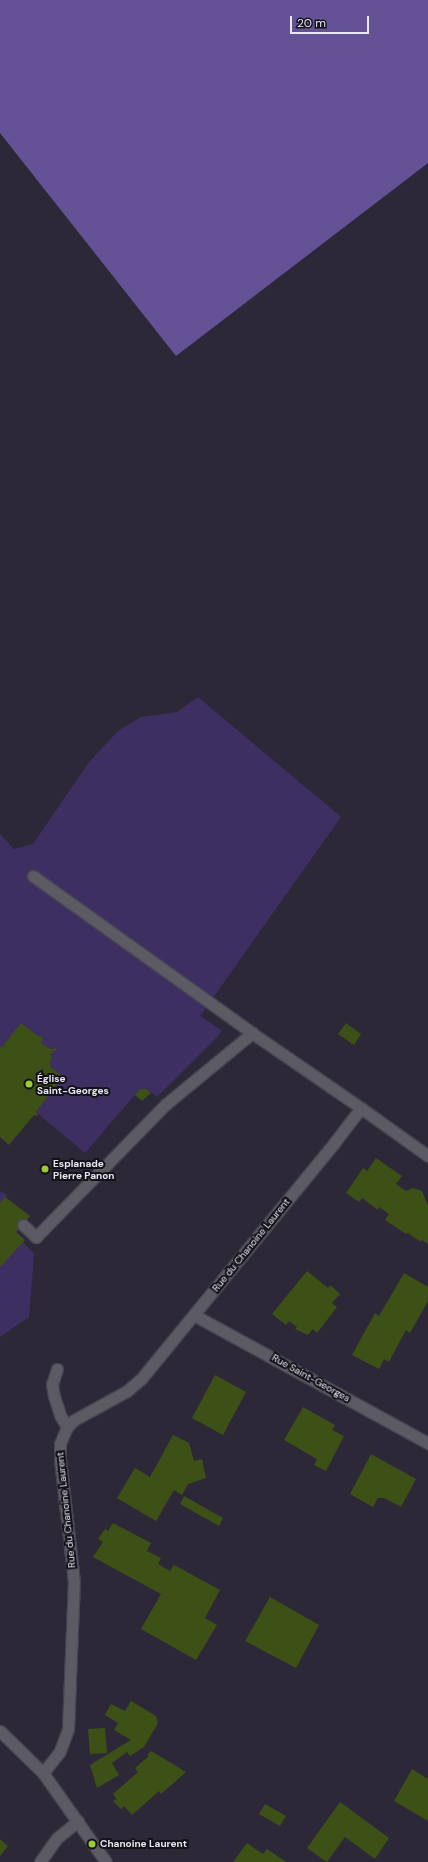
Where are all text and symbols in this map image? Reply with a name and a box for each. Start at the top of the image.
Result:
scale bar [292,8,371,34]
text: 20 m [297,15,326,31]
place label: Église Saint-Georges [37,1072,109,1096]
marker: Église Saint-Georges [24,1079,34,1089]
place label: Esplanade Pierre Panon [53,1157,114,1180]
marker: Esplanade Pierre Panon [40,1164,50,1174]
street label: Rue du Chanoine Laurent [210,1196,292,1294]
street label: Rue Saint-Georges [270,1352,352,1404]
street label: Rue du Chanoine Laurent [54,1451,78,1569]
place label: Chanoine Laurent [100,1838,187,1850]
marker: Chanoine Laurent [87,1839,97,1849]

